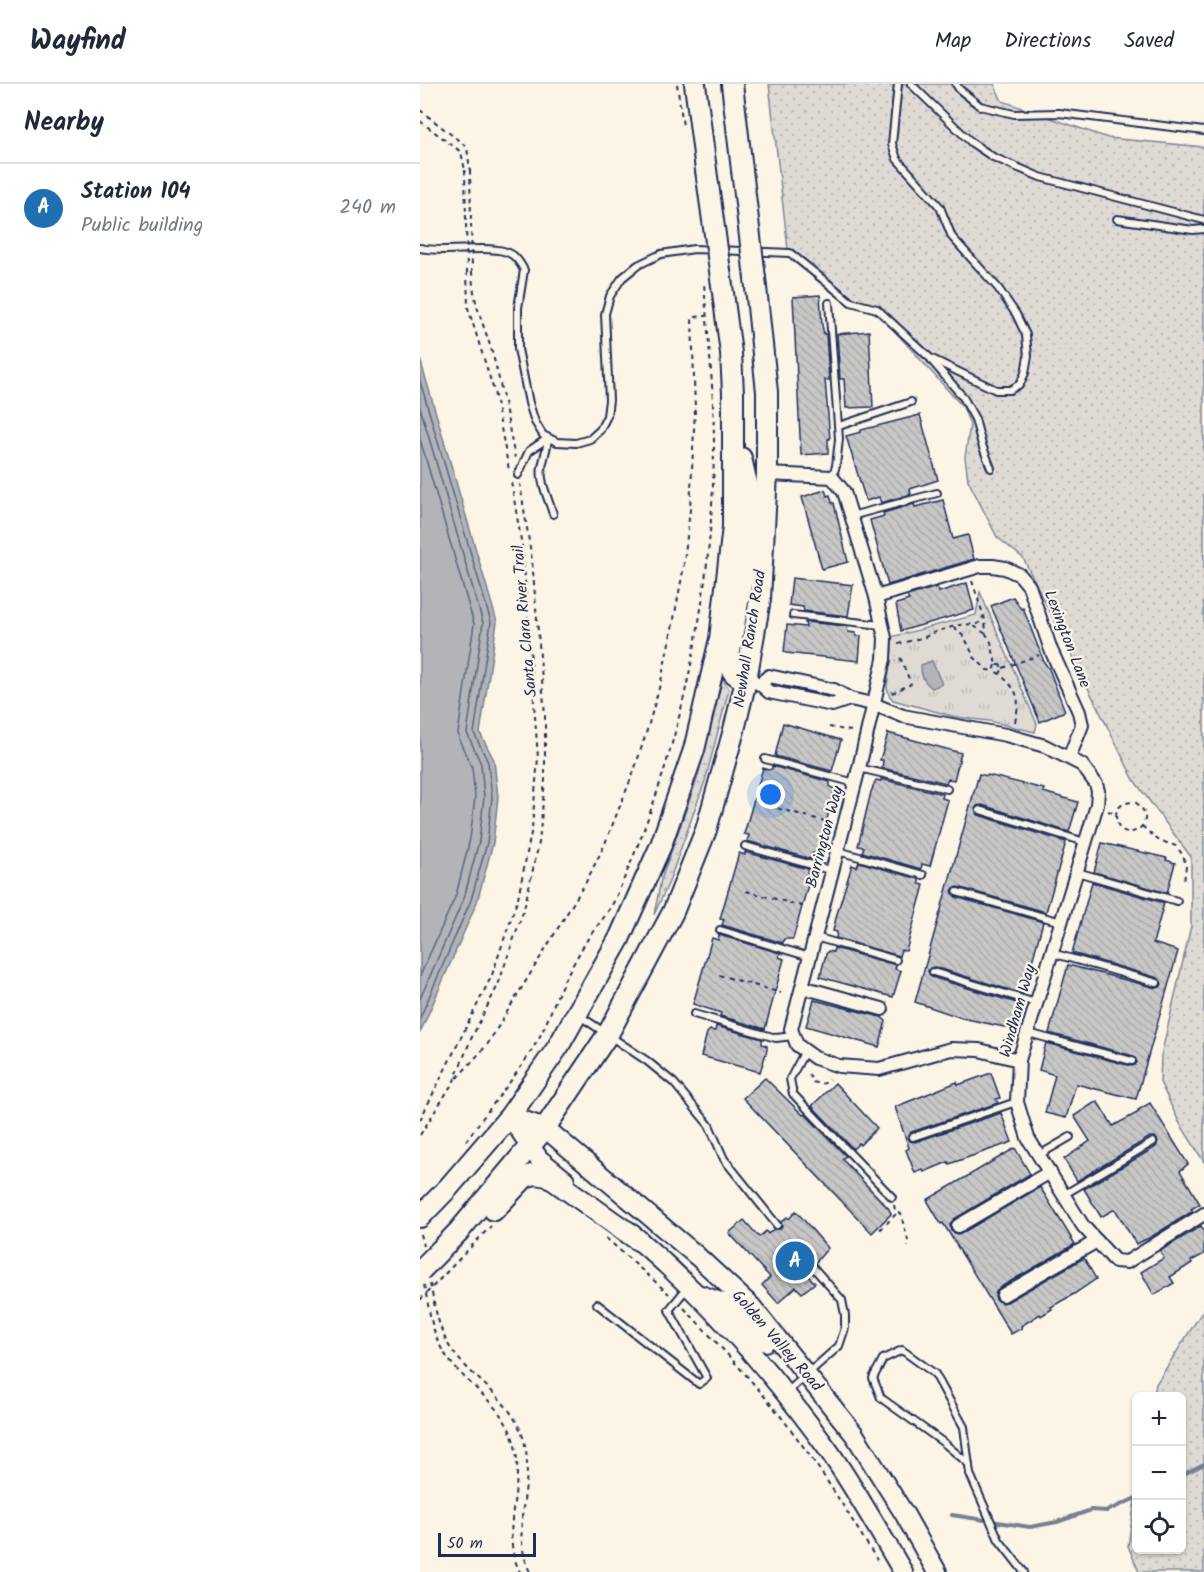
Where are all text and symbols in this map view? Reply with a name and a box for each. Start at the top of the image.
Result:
text: Wayfind [30,19,126,64]
text: Map [935,25,971,58]
text: Directions [1004,25,1091,58]
text: Saved [1124,25,1174,58]
text: Nearby [24,102,104,144]
text: Station 104 [81,175,191,210]
text: A [37,192,50,224]
text: 240 m [339,192,396,224]
text: Public building [81,210,203,242]
street label: Santa Clara River Trail [506,544,544,698]
street label: Newhall Ranch Road [727,568,773,709]
street label: Lexington Lane [1037,586,1097,692]
your location [756,780,785,809]
street label: Barrington Way [799,783,851,891]
street label: Windham Way [993,961,1043,1060]
pin: A [776,1238,814,1284]
street label: Golden Valley Road [726,1284,829,1398]
map controls [1132,1392,1186,1554]
button: + [1132,1392,1186,1446]
button: − [1132,1446,1186,1500]
button: locate [1132,1500,1186,1554]
scale bar [438,1530,536,1558]
text: 50 m [447,1531,483,1556]

